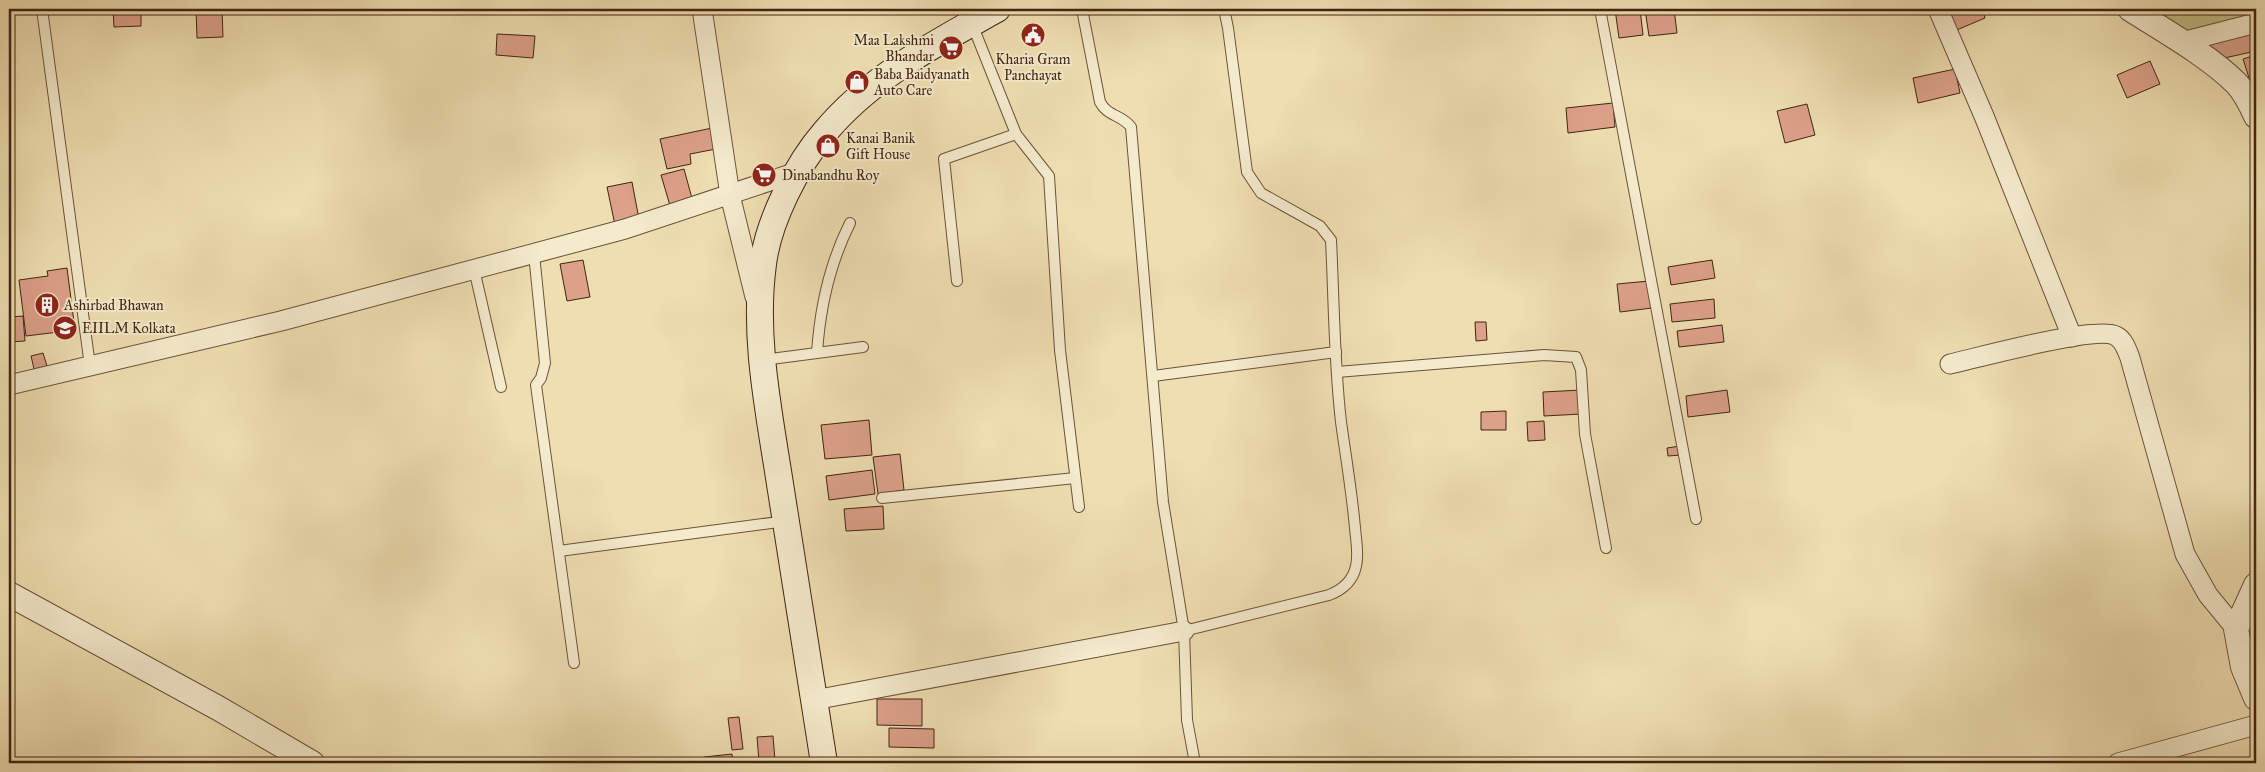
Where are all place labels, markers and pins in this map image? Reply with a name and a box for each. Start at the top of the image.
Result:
public building icon: Kharia Gram Panchayat [1020,22,1046,48]
place label: Maa Lakshmi Bhandar [853,32,935,65]
supermarket icon: Maa Lakshmi Bhandar [938,35,964,61]
place label: Kharia Gram Panchayat [996,51,1071,84]
place label: Baba Baidyanath Auto Care [873,66,970,99]
shop icon: Baba Baidyanath Auto Care [844,69,870,95]
place label: Kanai Banik Gift House [846,130,916,163]
shop icon: Kanai Banik Gift House [815,133,841,159]
supermarket icon: Dinabandhu Roy [751,162,777,188]
place label: Dinabandhu Roy [782,167,880,184]
building icon: Ashirbad Bhawan [34,292,60,318]
place label: Ashirbad Bhawan [63,297,164,314]
school or university icon: EIILM Kolkata [52,315,78,341]
place label: EIILM Kolkata [82,320,176,337]

